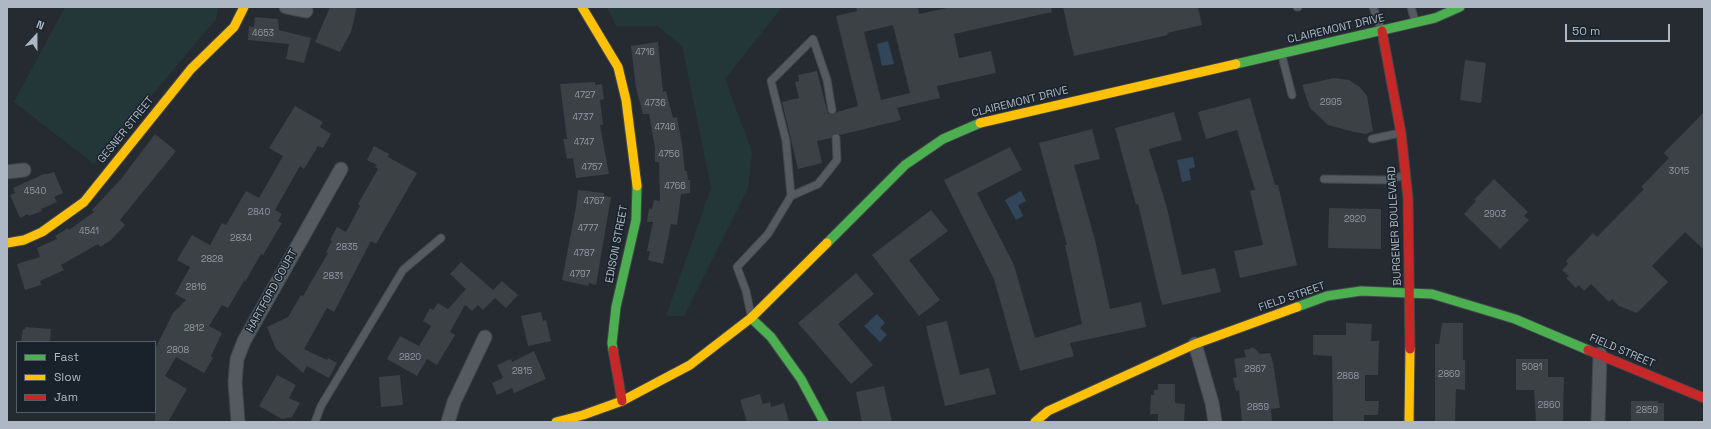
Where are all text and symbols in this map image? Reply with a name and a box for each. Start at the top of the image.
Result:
street label: CLAIREMONT DRIVE [1286,11,1386,47]
north arrow [16,16,56,56]
scale bar [1567,16,1672,42]
text: N [34,17,46,33]
text: 50 m [1572,23,1600,39]
house number: 4653 [252,29,274,39]
house number: 4716 [635,48,655,58]
street label: CLAIREMONT DRIVE [970,84,1070,120]
house number: 4727 [575,91,595,101]
street label: GESNER STREET [95,94,157,166]
house number: 2995 [1320,98,1342,108]
house number: 4736 [644,99,666,109]
house number: 4737 [573,113,593,123]
house number: 4746 [654,123,676,133]
house number: 4747 [574,138,594,148]
house number: 4756 [658,150,680,160]
house number: 4757 [582,163,602,173]
street label: BURGENER BOULEVARD [1385,166,1405,286]
house number: 3015 [1669,167,1689,177]
house number: 4766 [664,182,686,192]
house number: 4540 [24,187,46,197]
house number: 4767 [584,197,604,207]
street label: EDISON STREET [603,204,631,284]
house number: 2840 [248,208,270,218]
house number: 2903 [1484,210,1506,220]
house number: 2920 [1344,215,1366,225]
house number: 4777 [578,224,598,234]
house number: 4541 [79,227,99,237]
house number: 2834 [230,234,252,244]
house number: 2835 [336,243,358,253]
street label: HARTFORD COURT [244,247,300,335]
house number: 4787 [574,249,594,259]
house number: 2828 [201,255,223,265]
house number: 4797 [570,270,590,280]
house number: 2831 [323,272,343,282]
street label: FIELD STREET [1257,279,1327,315]
house number: 2816 [186,283,206,293]
house number: 2812 [184,324,204,334]
street label: FIELD STREET [1587,331,1657,371]
legend [16,341,156,413]
house number: 2808 [167,346,189,356]
text: Fast [54,349,79,365]
house number: 2820 [399,353,421,363]
house number: 5081 [1522,363,1542,373]
house number: 2867 [1244,365,1266,375]
house number: 2815 [512,367,532,377]
text: Slow [54,369,81,385]
house number: 2869 [1438,370,1460,380]
house number: 2868 [1337,372,1359,382]
text: Jam [54,389,78,405]
house number: 2860 [1538,401,1560,411]
house number: 2859 [1247,403,1269,413]
house number: 2859 [1636,406,1658,416]

